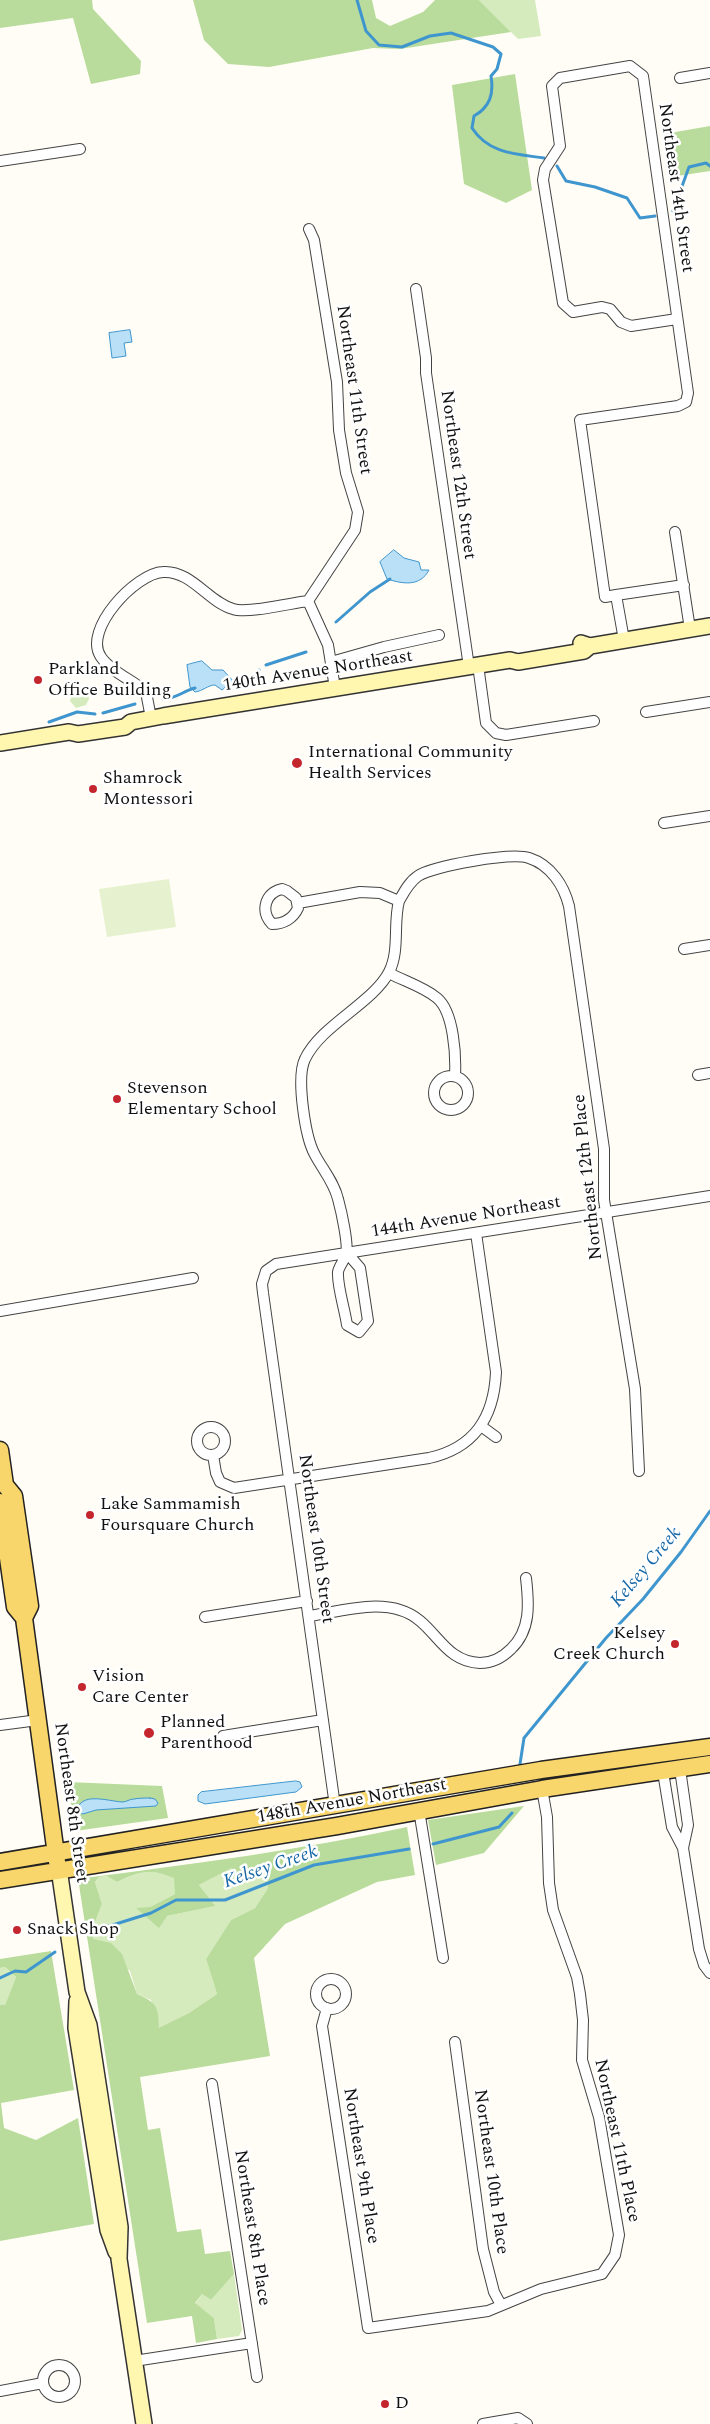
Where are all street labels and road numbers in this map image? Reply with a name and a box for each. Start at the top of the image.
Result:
street label: Northeast 14th Street [652,102,698,274]
street label: Northeast 11th Street [330,304,376,476]
street label: Northeast 12th Street [434,389,480,561]
street label: 140th Avenue Northeast [222,646,414,698]
street label: Northeast 12th Place [570,1093,608,1261]
street label: 144th Avenue Northeast [370,1192,562,1244]
street label: Northeast 10th Street [292,1453,338,1625]
street label: Northeast 8th Street [48,1721,92,1885]
street label: 148th Avenue Northeast [256,1775,448,1829]
street label: Northeast 11th Place [588,2057,644,2225]
street label: Northeast 9th Place [337,2087,383,2245]
street label: Northeast 10th Place [468,2088,512,2256]
street label: Northeast 8th Place [228,2149,274,2307]

